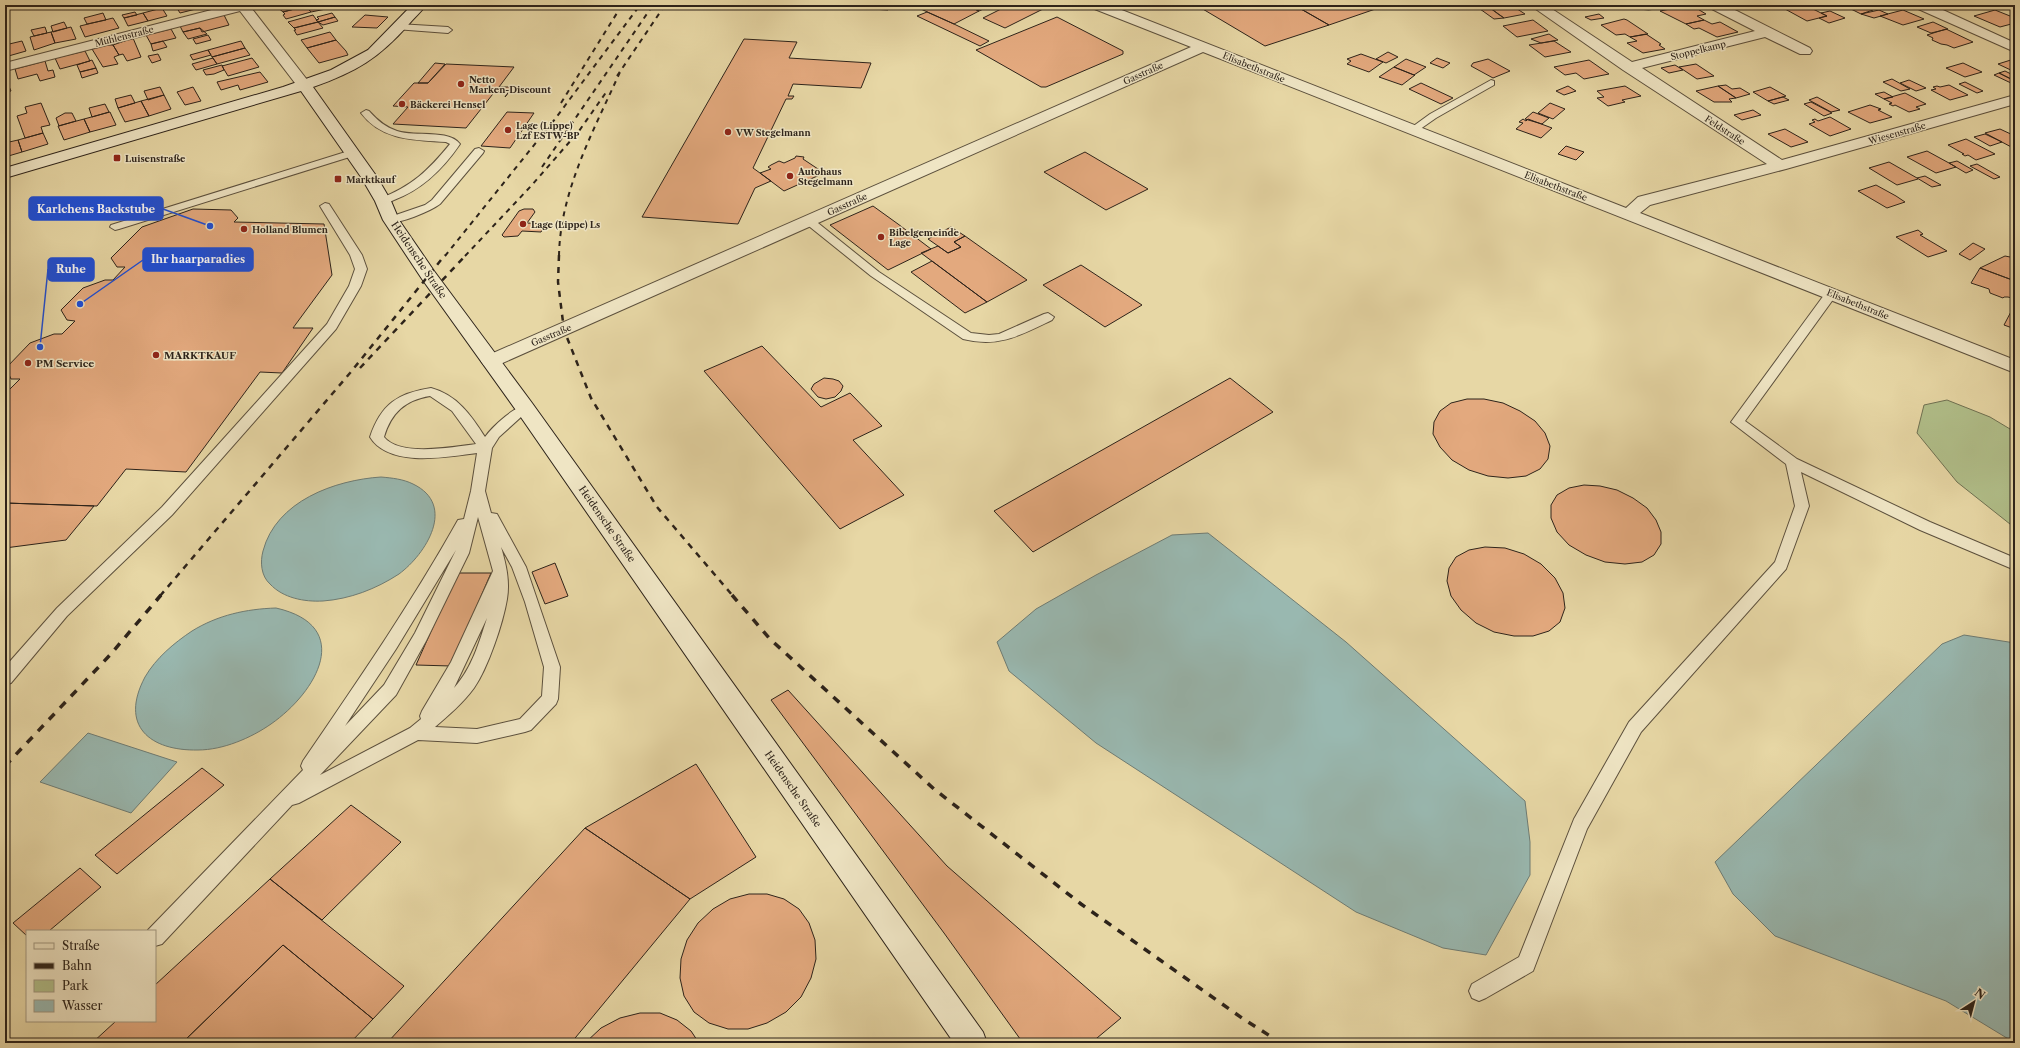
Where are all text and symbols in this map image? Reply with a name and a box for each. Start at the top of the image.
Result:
street label: Mühlenstraße [93,23,155,49]
street label: Stoppelkamp [1669,38,1727,62]
street label: Elisabethstraße [1221,49,1287,85]
street label: Gasstraße [1121,59,1165,87]
place label: Netto Marken-Discount [469,74,551,95]
marker: Netto Marken-Discount [456,79,466,89]
marker: Bäckerei Hensel [397,99,407,109]
place label: Bäckerei Hensel [410,99,485,110]
street label: Feldstraße [1703,113,1747,147]
place label: Lage (Lippe) Lzf ESTW-BP [516,120,580,141]
street label: Wiesenstraße [1866,120,1927,147]
marker: Lage (Lippe) Lzf ESTW-BP [503,125,513,135]
marker: VW Stegelmann [723,127,733,137]
place label: VW Stegelmann [735,127,811,138]
marker: Luisenstraße [112,153,122,163]
place label: Luisenstraße [125,153,186,164]
place label: Autohaus Stegelmann [797,166,853,187]
street label: Elisabethstraße [1523,169,1589,203]
marker: Autohaus Stegelmann [785,171,795,181]
marker: Marktkauf [333,174,343,184]
place label: Marktkauf [346,174,397,185]
street label: Gasstraße [825,190,869,218]
callout: Karlchens Backstube [29,197,163,220]
text: Karlchens Backstube [37,202,156,216]
street label: Heidensche Straße [388,219,450,302]
marker: Lage (Lippe) Ls [518,219,528,229]
place label: Lage (Lippe) Ls [531,219,600,230]
marker: Holland Blumen [239,224,249,234]
place label: Holland Blumen [252,224,328,235]
place label: Bibelgemeinde Lage [889,227,960,248]
marker: Bibelgemeinde Lage [876,232,886,242]
callout: Ihr haarparadies [143,248,253,271]
text: Ihr haarparadies [151,252,245,266]
callout: Ruhe [48,258,94,281]
text: Ruhe [56,262,86,276]
street label: Elisabethstraße [1825,286,1891,322]
street label: Gasstraße [529,322,573,348]
place label: MARKTKAUF [164,349,236,362]
marker: MARKTKAUF [151,350,161,360]
place label: PM Service [36,357,94,370]
marker: PM Service [23,358,33,368]
street label: Heidensche Straße [576,483,639,565]
street label: Heidensche Straße [762,748,825,830]
legend [26,930,156,1022]
text: Straße [62,938,100,953]
text: Bahn [62,958,92,973]
text: Park [62,978,89,993]
north arrow [1954,982,1994,1022]
text: N [1972,985,1988,1003]
text: Wasser [61,998,103,1013]

